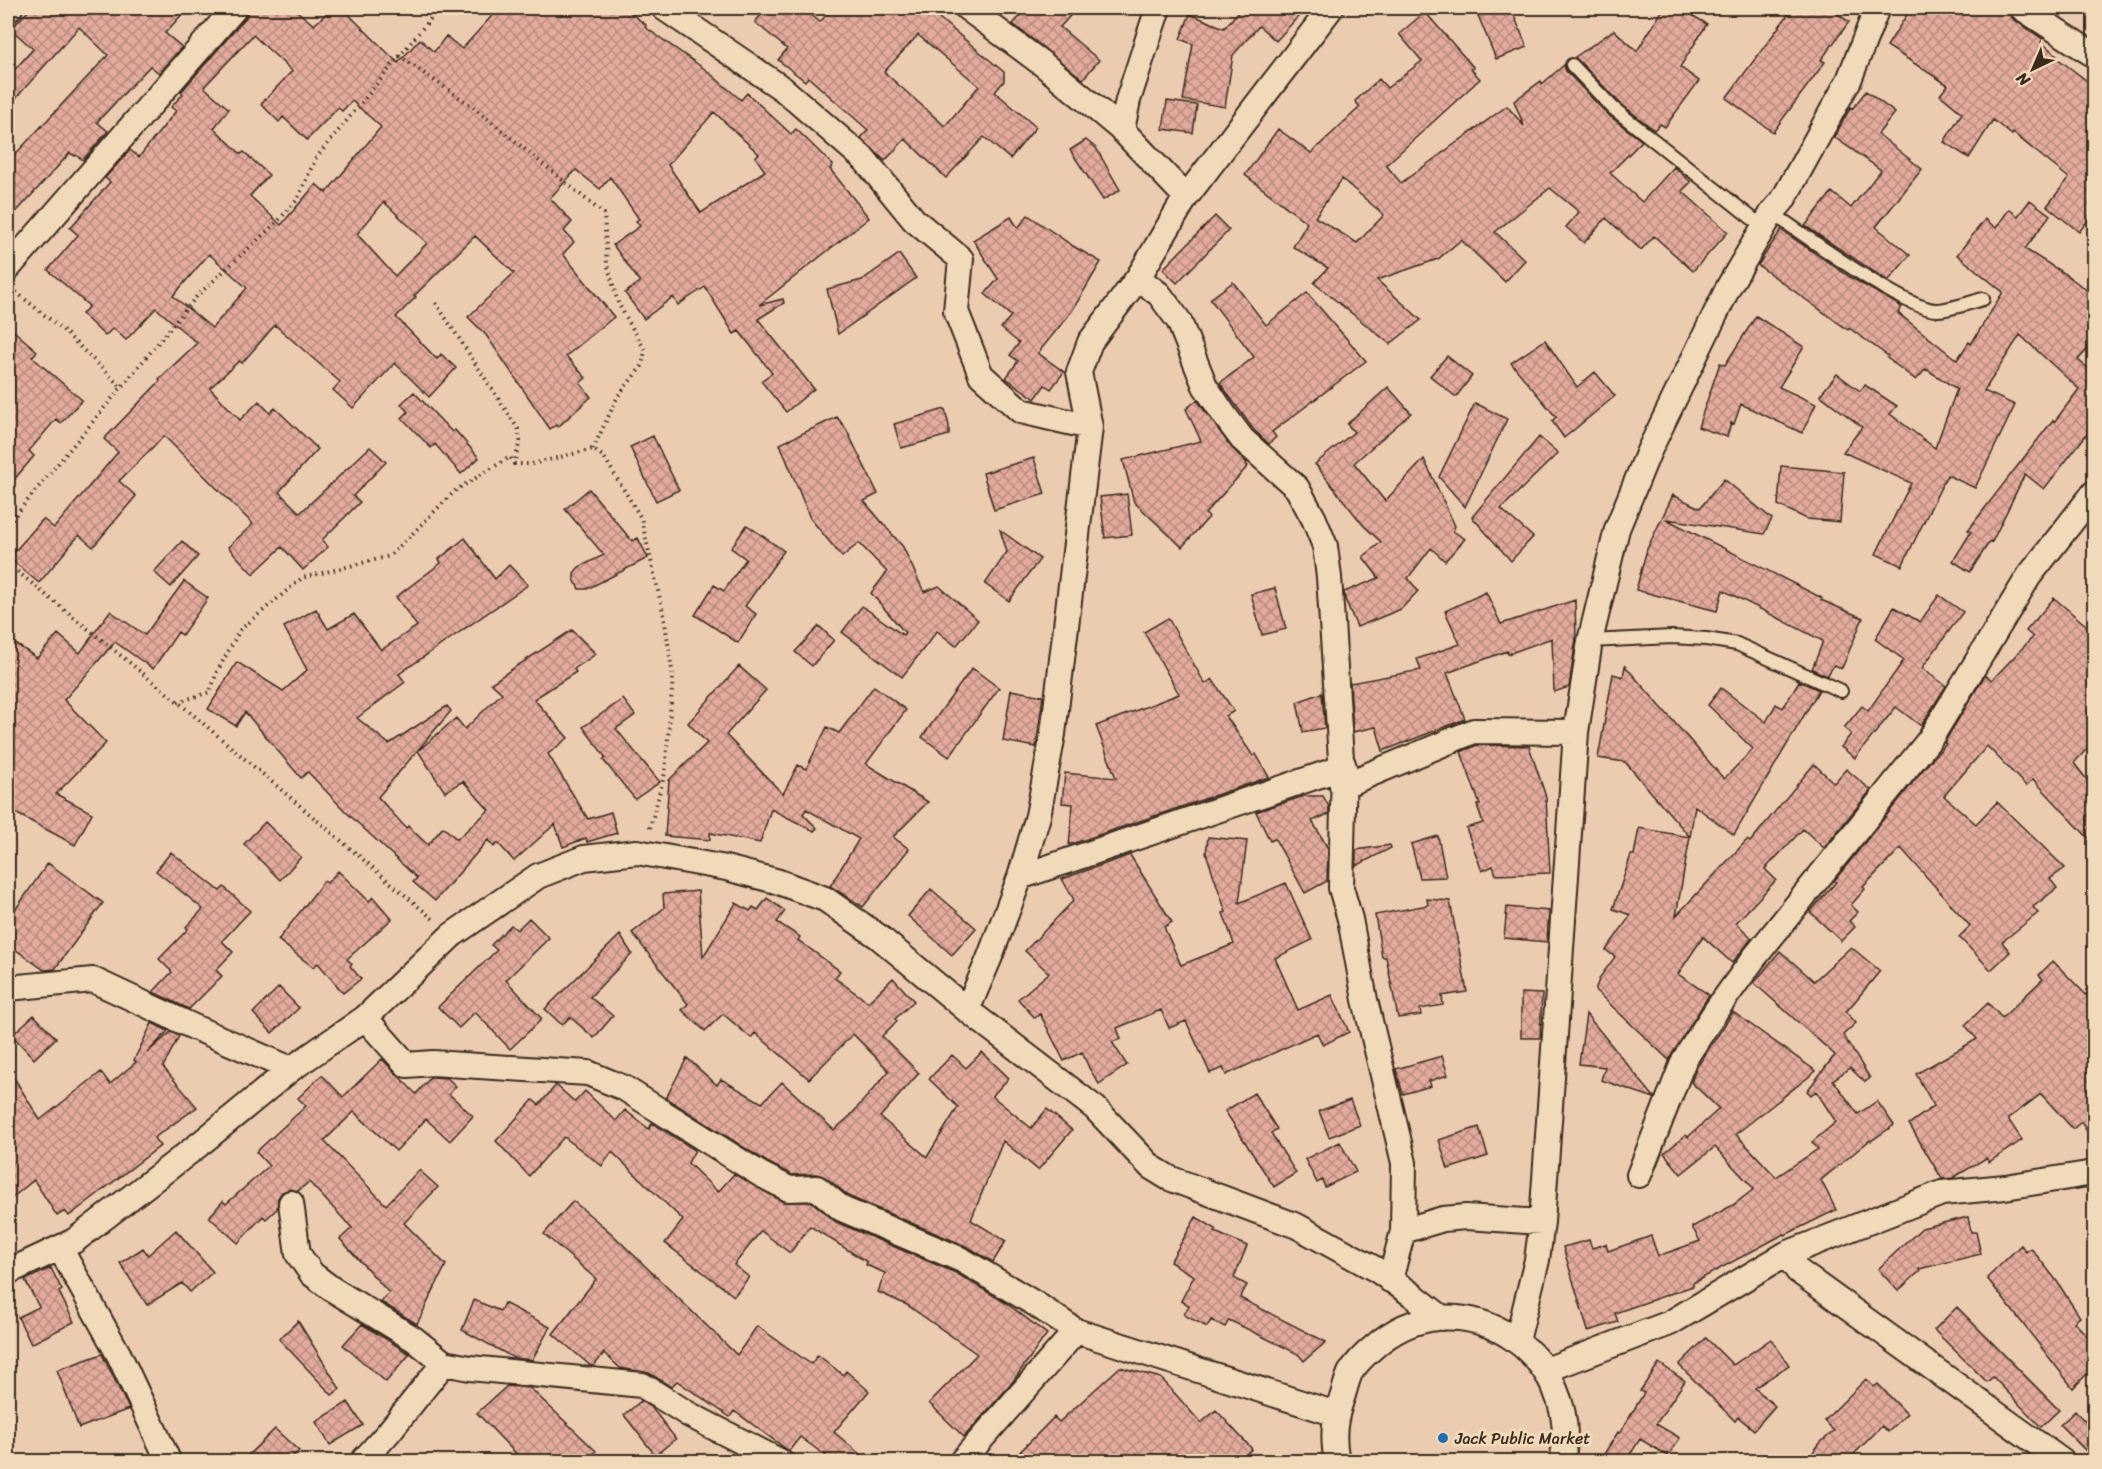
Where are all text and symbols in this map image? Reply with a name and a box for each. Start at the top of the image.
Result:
north arrow [2003,39,2063,99]
text: N [2008,65,2038,94]
place label: Jack Public Market [1454,1424,1590,1453]
marker: Jack Public Market [1436,1431,1450,1445]

